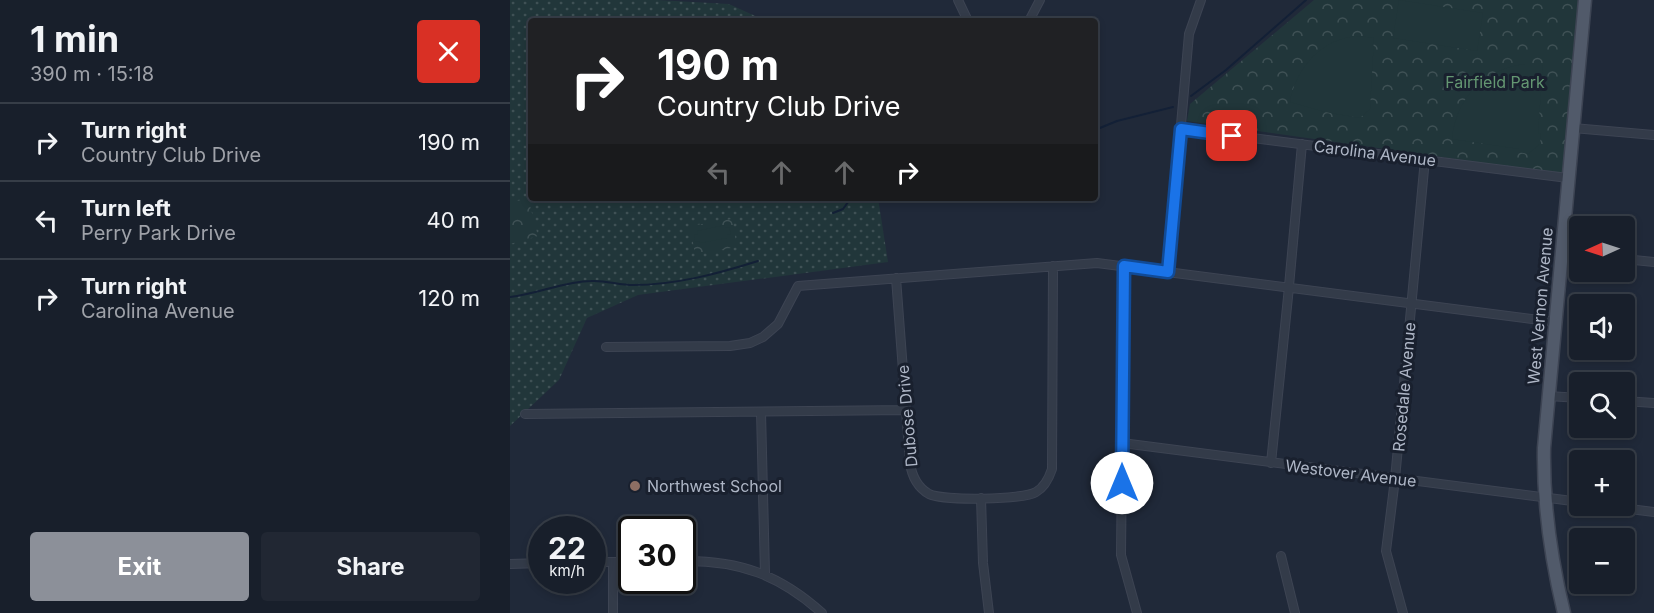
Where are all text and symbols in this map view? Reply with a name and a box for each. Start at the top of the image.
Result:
text: 1 min [30,17,119,61]
button: close [417,20,480,83]
text: 190 m [657,39,779,90]
icon: right [558,42,636,120]
text: 390 m · 15:18 [30,62,154,86]
park label: Fairfield Park [1445,72,1545,92]
text: Country Club Drive [657,90,900,123]
pin [1206,110,1257,161]
text: Turn right [81,117,187,143]
icon: arrive [1215,119,1248,152]
icon: right [30,126,63,159]
text: 190 m [418,129,480,155]
street label: Carolina Avenue [1313,136,1437,170]
text: Country Club Drive [81,143,261,167]
icon: left [702,156,735,189]
icon: ahead [765,156,798,189]
icon: ahead [828,156,861,189]
icon: right [891,156,924,189]
text: Turn left [81,195,171,221]
icon: left [30,204,63,237]
text: 40 m [426,207,480,233]
north arrow [1569,216,1635,282]
map controls [1569,216,1635,594]
text: Perry Park Drive [81,221,236,245]
street label: West Vernon Avenue [1523,227,1557,385]
text: Turn right [81,273,187,299]
icon: right [30,282,63,315]
text: 120 m [418,285,480,311]
button: sound [1569,294,1635,360]
text: Carolina Avenue [81,299,235,323]
street label: Rosedale Avenue [1388,321,1420,453]
street label: Dubose Drive [893,364,921,468]
button: search [1569,372,1635,438]
button: + [1569,450,1635,516]
position arrow [1090,451,1154,515]
street label: Westover Avenue [1284,455,1418,491]
place label: Northwest School [647,476,782,496]
marker: Northwest School [628,479,642,493]
speed limit sign: 30 [618,516,696,594]
button: − [1569,528,1635,594]
text: 22 [548,530,586,566]
button: Exit [30,532,249,601]
button: Share [261,532,480,601]
text: km/h [549,561,585,580]

